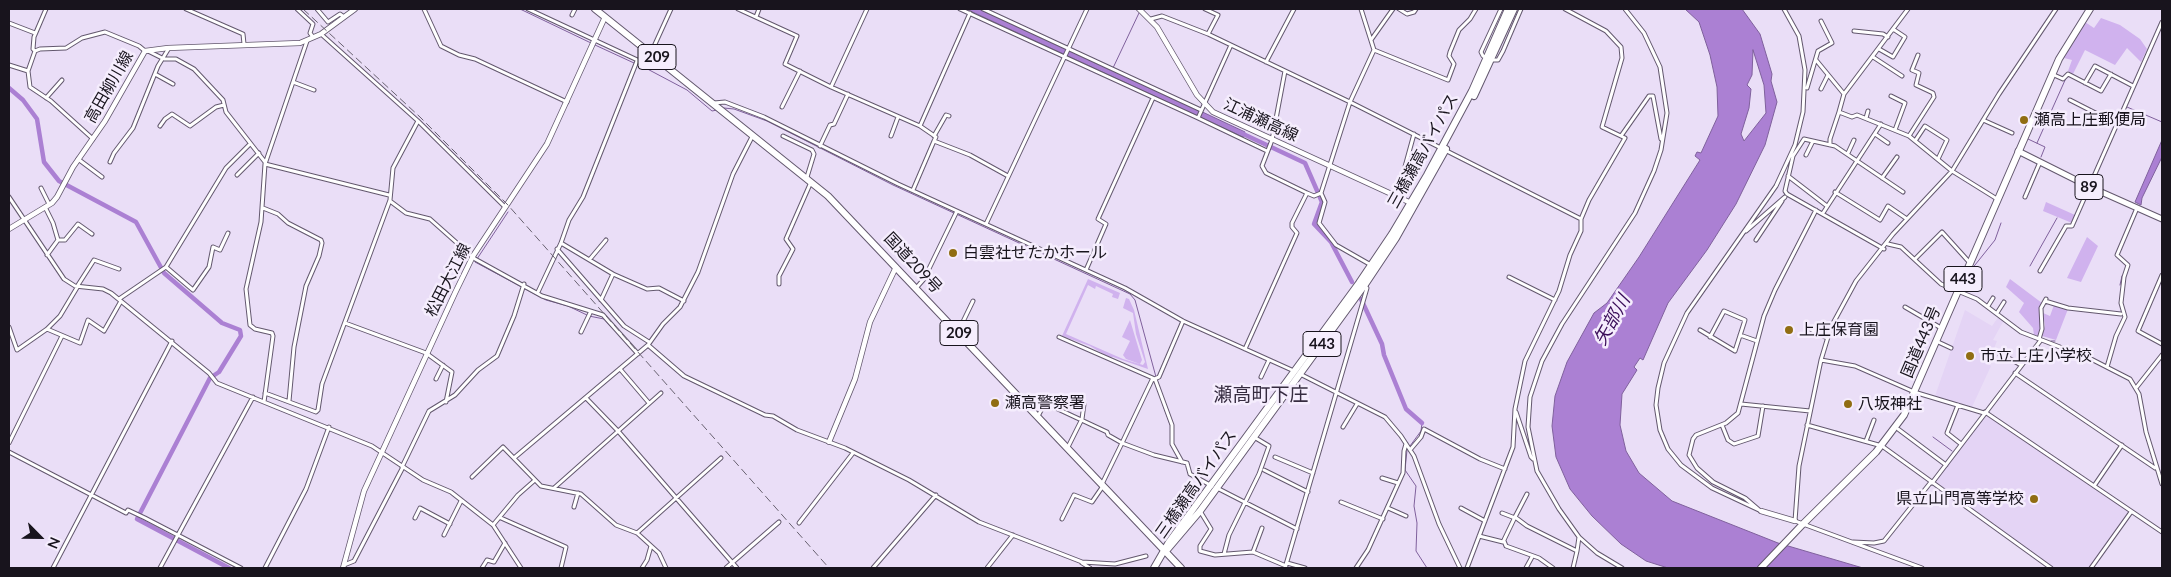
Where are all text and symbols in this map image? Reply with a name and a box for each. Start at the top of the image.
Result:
road number: 209 [638,44,676,70]
street label: 高田柳川線 [81,48,137,126]
street label: 三橋瀬高バイパス [1384,90,1462,212]
street label: 江浦瀬高線 [1221,94,1301,146]
place label: 瀬高上庄郵便局 [2034,110,2146,130]
marker: 瀬高上庄郵便局 [2018,114,2030,126]
road number: 89 [2075,174,2103,200]
street label: 国道209号 [880,229,946,297]
street label: 松田大江線 [421,240,475,320]
place label: 白雲社せたかホール [963,243,1107,263]
marker: 白雲社せたかホール [947,247,959,259]
road number: 443 [1944,266,1982,292]
water label: 矢部川 [1589,291,1635,349]
street label: 国道443号 [1897,303,1945,381]
road number: 209 [940,320,978,346]
place label: 上庄保育園 [1799,320,1879,340]
marker: 上庄保育園 [1783,324,1795,336]
road number: 443 [1303,332,1341,356]
place label: 市立上庄小学校 [1980,346,2092,366]
marker: 市立上庄小学校 [1964,350,1976,362]
district label: 瀬高町下庄 [1214,384,1308,406]
place label: 瀬高警察署 [1005,393,1085,413]
place label: 八坂神社 [1858,394,1922,414]
marker: 瀬高警察署 [989,397,1001,409]
marker: 八坂神社 [1842,398,1854,410]
street label: 三橋瀬高バイパス [1151,426,1241,542]
place label: 県立山門高等学校 [1896,489,2024,509]
marker: 県立山門高等学校 [2028,493,2040,505]
north arrow [15,512,65,562]
text: N [44,535,64,551]

